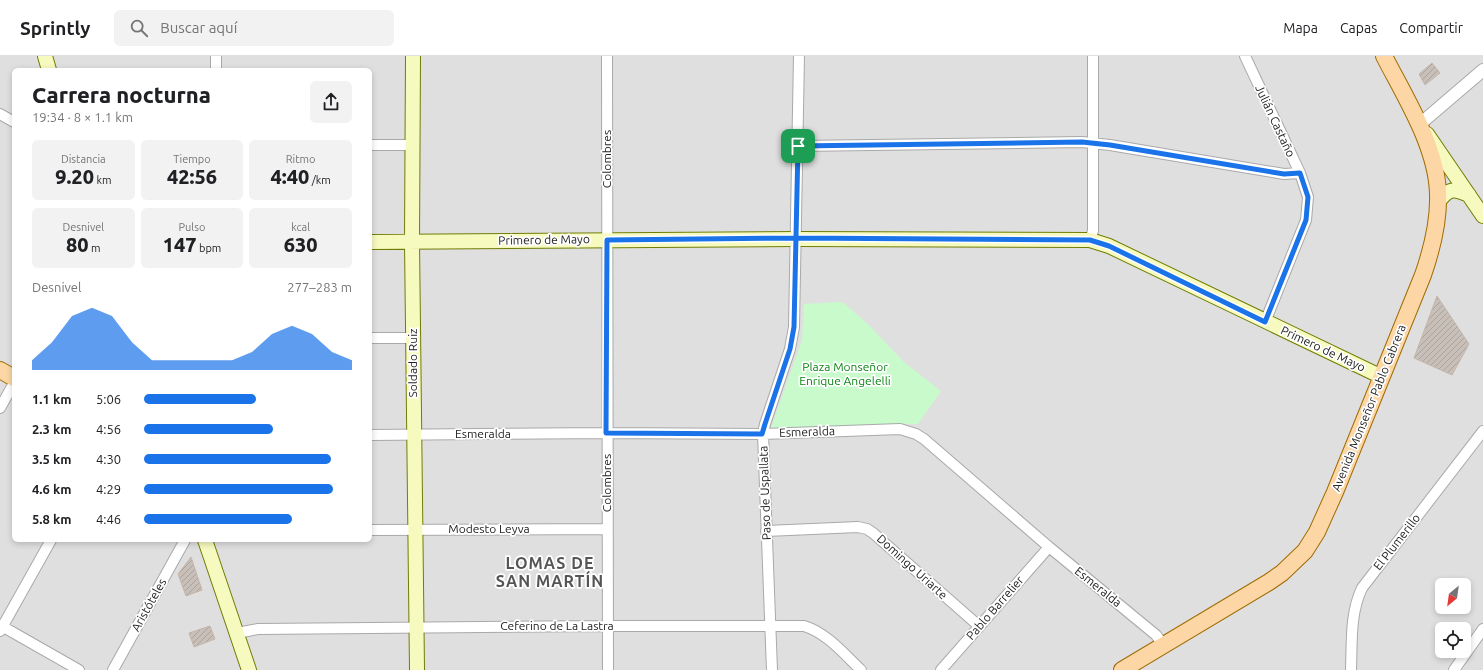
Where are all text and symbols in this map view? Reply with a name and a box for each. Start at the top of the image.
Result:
search box [114,10,394,46]
text: Sprintly [20,17,90,39]
icon: search [128,17,150,39]
text: Buscar aquí [160,19,237,36]
text: Mapa [1283,20,1318,36]
text: Capas [1340,20,1377,36]
text: Compartir [1399,20,1463,36]
button: share [310,81,352,123]
text: Carrera nocturna [32,82,211,107]
street label: Julián Castaño [1253,83,1298,159]
text: 19:34 · 8 × 1.1 km [32,110,133,124]
pin [781,129,815,163]
street label: Colombres [600,130,613,188]
icon: arrive [787,135,809,157]
text: Distancia [61,153,106,165]
text: Tiempo [173,153,211,165]
text: Ritmo [286,153,316,165]
text: 9.20 [55,165,94,188]
text: 42:56 [167,165,217,188]
text: 4:40 [270,165,309,188]
text: km [94,174,112,186]
text: /km [309,174,331,186]
text: Desnivel [62,221,104,233]
text: Pulso [179,221,205,233]
text: kcal [291,221,310,233]
street label: Primero de Mayo [498,232,590,247]
text: 80 [66,233,89,256]
text: 147 [163,233,196,256]
text: 630 [284,233,318,256]
text: m [89,242,101,254]
text: bpm [196,242,221,254]
text: Desnivel [32,280,81,294]
text: 277–283 m [287,280,352,294]
street label: Primero de Mayo [1279,323,1368,374]
street label: Avenida Monseñor Pablo Cabrera [1329,323,1408,493]
street label: Soldado Ruiz [406,328,419,398]
park label: Plaza Monseñor Enrique Angelelli [799,360,891,387]
text: 1.1 km [32,392,71,406]
text: 5:06 [96,392,121,406]
text: 2.3 km [32,422,71,436]
text: 4:56 [96,422,121,436]
street label: Esmeralda [779,424,835,439]
street label: Esmeralda [455,427,511,440]
street label: Paso de Uspallata [756,446,773,540]
text: 3.5 km [32,452,71,466]
text: 4:30 [96,452,121,466]
street label: Colombres [600,454,613,512]
text: 4.6 km [32,482,71,496]
text: 4:29 [96,482,121,496]
street label: El Plumerillo [1371,511,1423,572]
text: 5.8 km [32,512,71,526]
text: 4:46 [96,512,121,526]
street label: Modesto Leyva [448,522,530,535]
street label: Domingo Uriarte [875,532,950,602]
district label: LOMAS DE SAN MARTÍN [496,554,604,590]
street label: Esmeralda [1072,564,1124,609]
street label: Pablo Barrelier [964,573,1026,642]
street label: Aristóteles [129,576,168,633]
north arrow [1435,578,1471,614]
map controls [1435,578,1471,658]
street label: Ceferino de La Lastra [500,619,614,632]
button: locate [1435,622,1471,658]

